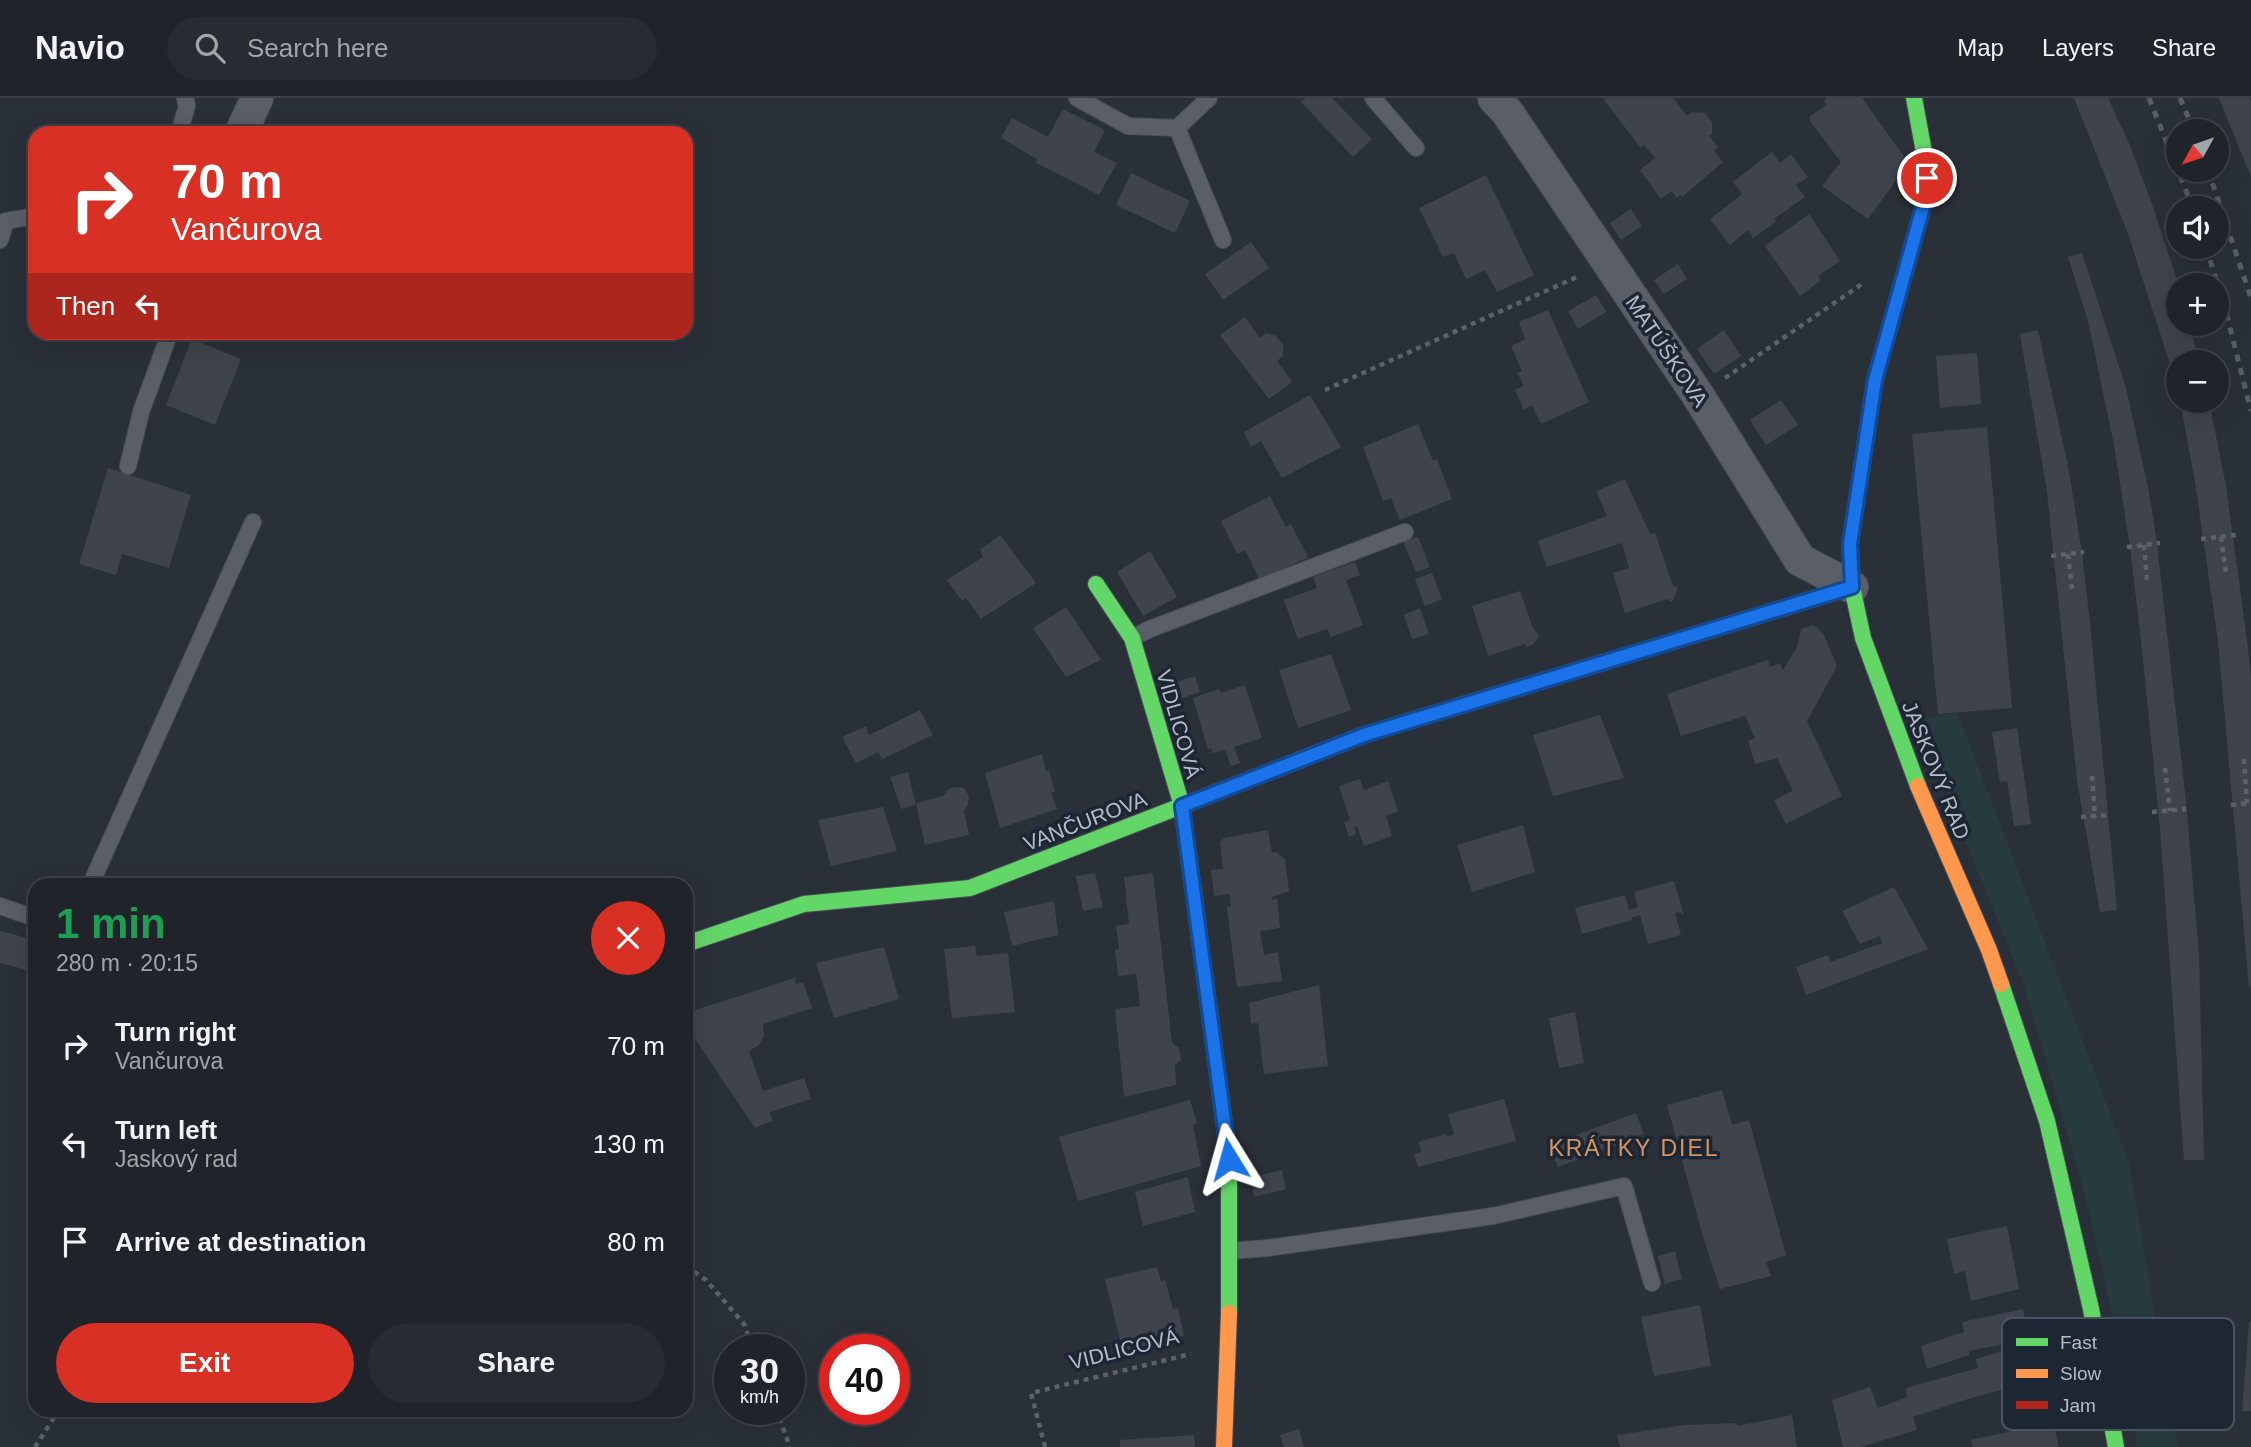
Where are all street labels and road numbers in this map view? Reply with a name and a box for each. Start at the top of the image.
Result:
street label: MATÚŠKOVA [1621,291,1713,411]
street label: VIDLICOVÁ [1153,667,1205,781]
street label: JASKOVÝ RAD [1898,698,1974,842]
street label: VANČUROVA [1020,787,1150,855]
street label: VIDLICOVÁ [1067,1324,1181,1374]

